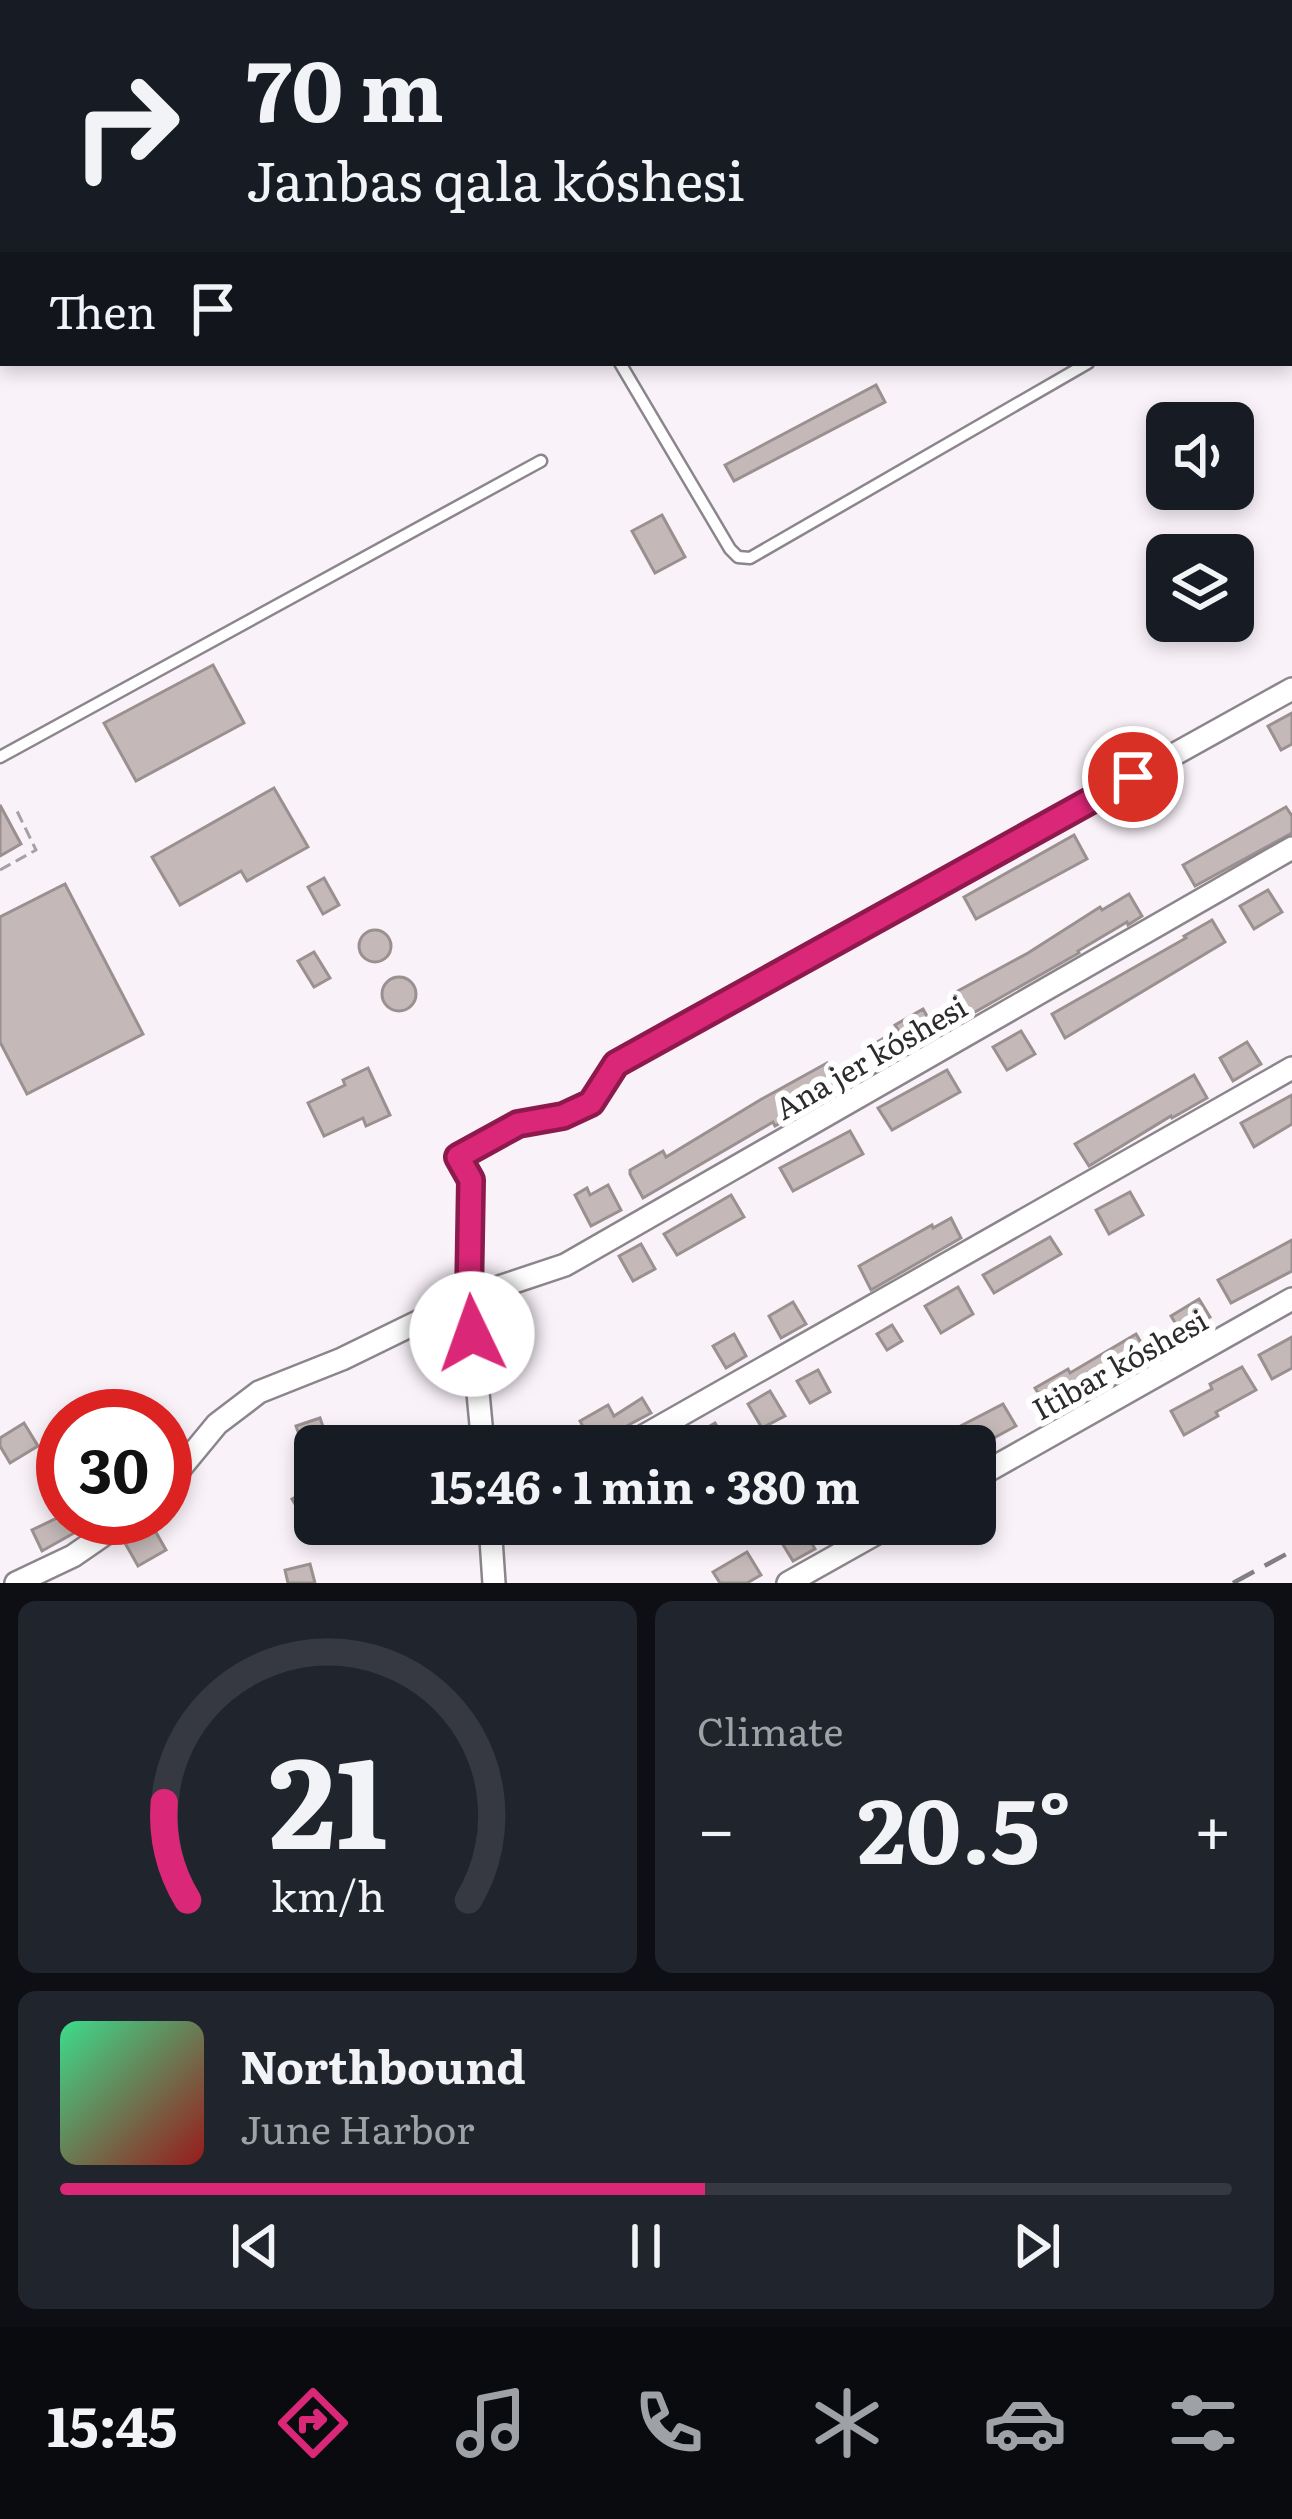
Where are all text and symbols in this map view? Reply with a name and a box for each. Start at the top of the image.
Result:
text: 70 m [246,23,444,148]
icon: right [48,48,204,204]
text: Janbas qala kóshesi [246,137,745,218]
text: Then [48,276,156,343]
icon: arrive [180,276,246,342]
map controls [1146,402,1254,642]
button: sound [1146,402,1254,510]
button: layers [1146,534,1254,642]
pin [1082,726,1184,828]
icon: arrive [1100,744,1166,810]
street label: Ana jer kóshesi [766,983,974,1129]
position arrow [409,1271,535,1397]
street label: Itibar kóshesi [1023,1297,1215,1429]
speed limit sign: 30 [36,1389,192,1545]
text: 15:46 · 1 min · 380 m [430,1451,860,1518]
text: Climate [697,1700,843,1758]
text: 21 [268,1702,387,1887]
text: 20.5° [857,1758,1072,1892]
text: − [697,1776,735,1874]
text: + [1194,1776,1232,1874]
text: km/h [270,1862,385,1925]
text: Northbound [240,2031,526,2098]
text: June Harbor [240,2098,475,2156]
icon: previous [222,2213,288,2279]
icon: pause [613,2213,679,2279]
icon: next [1004,2213,1070,2279]
icon: directions [271,2381,355,2465]
icon: music [449,2381,533,2465]
icon: phone [627,2381,711,2465]
icon: climate [805,2381,889,2465]
icon: car [983,2381,1067,2465]
icon: filters [1161,2381,1245,2465]
text: 15:45 [47,2383,177,2464]

